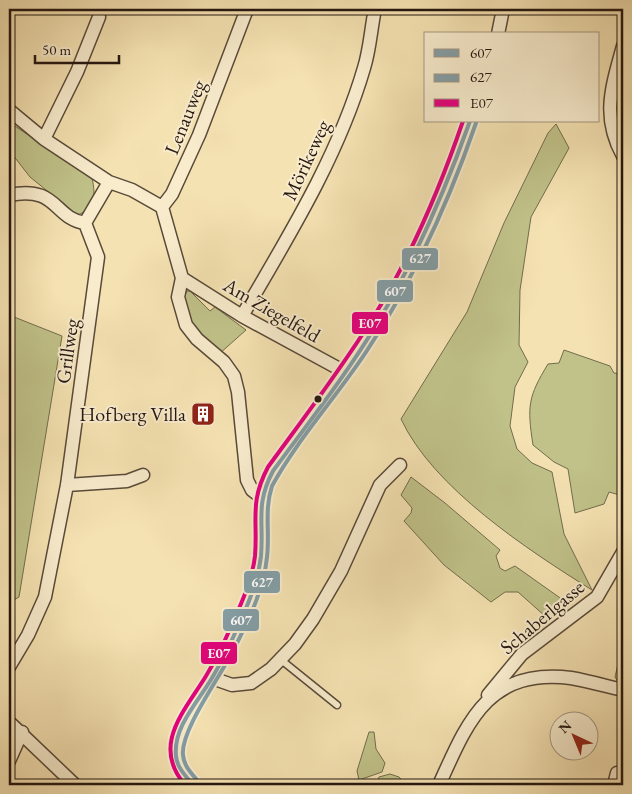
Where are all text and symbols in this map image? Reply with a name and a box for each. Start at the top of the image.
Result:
scale bar [35,32,119,64]
legend [424,32,600,122]
text: 50 m [42,40,71,59]
text: 607 [470,43,492,62]
text: 627 [470,67,492,86]
street label: Lenauweg [158,76,212,158]
text: E07 [470,93,494,112]
street label: Mörikeweg [276,115,336,204]
line badge: 627 [401,247,439,271]
text: 627 [409,249,432,267]
street label: Am Ziegelfeld [218,271,326,349]
line badge: 607 [376,279,414,303]
text: 607 [384,282,407,300]
line badge: E07 [351,311,389,335]
text: E07 [359,314,382,332]
street label: Grillweg [50,316,84,385]
unlabelled marker [313,394,323,404]
place label: Hofberg Villa [79,401,186,427]
building icon: Hofberg Villa [190,401,216,427]
line badge: 627 [243,570,281,594]
text: 627 [251,573,274,591]
street label: Schaberlgasse [494,574,590,660]
line badge: 607 [222,608,260,632]
text: 607 [230,611,253,629]
line badge: E07 [200,641,238,665]
text: E07 [208,644,231,662]
north arrow [550,712,600,762]
text: N [555,716,576,737]

